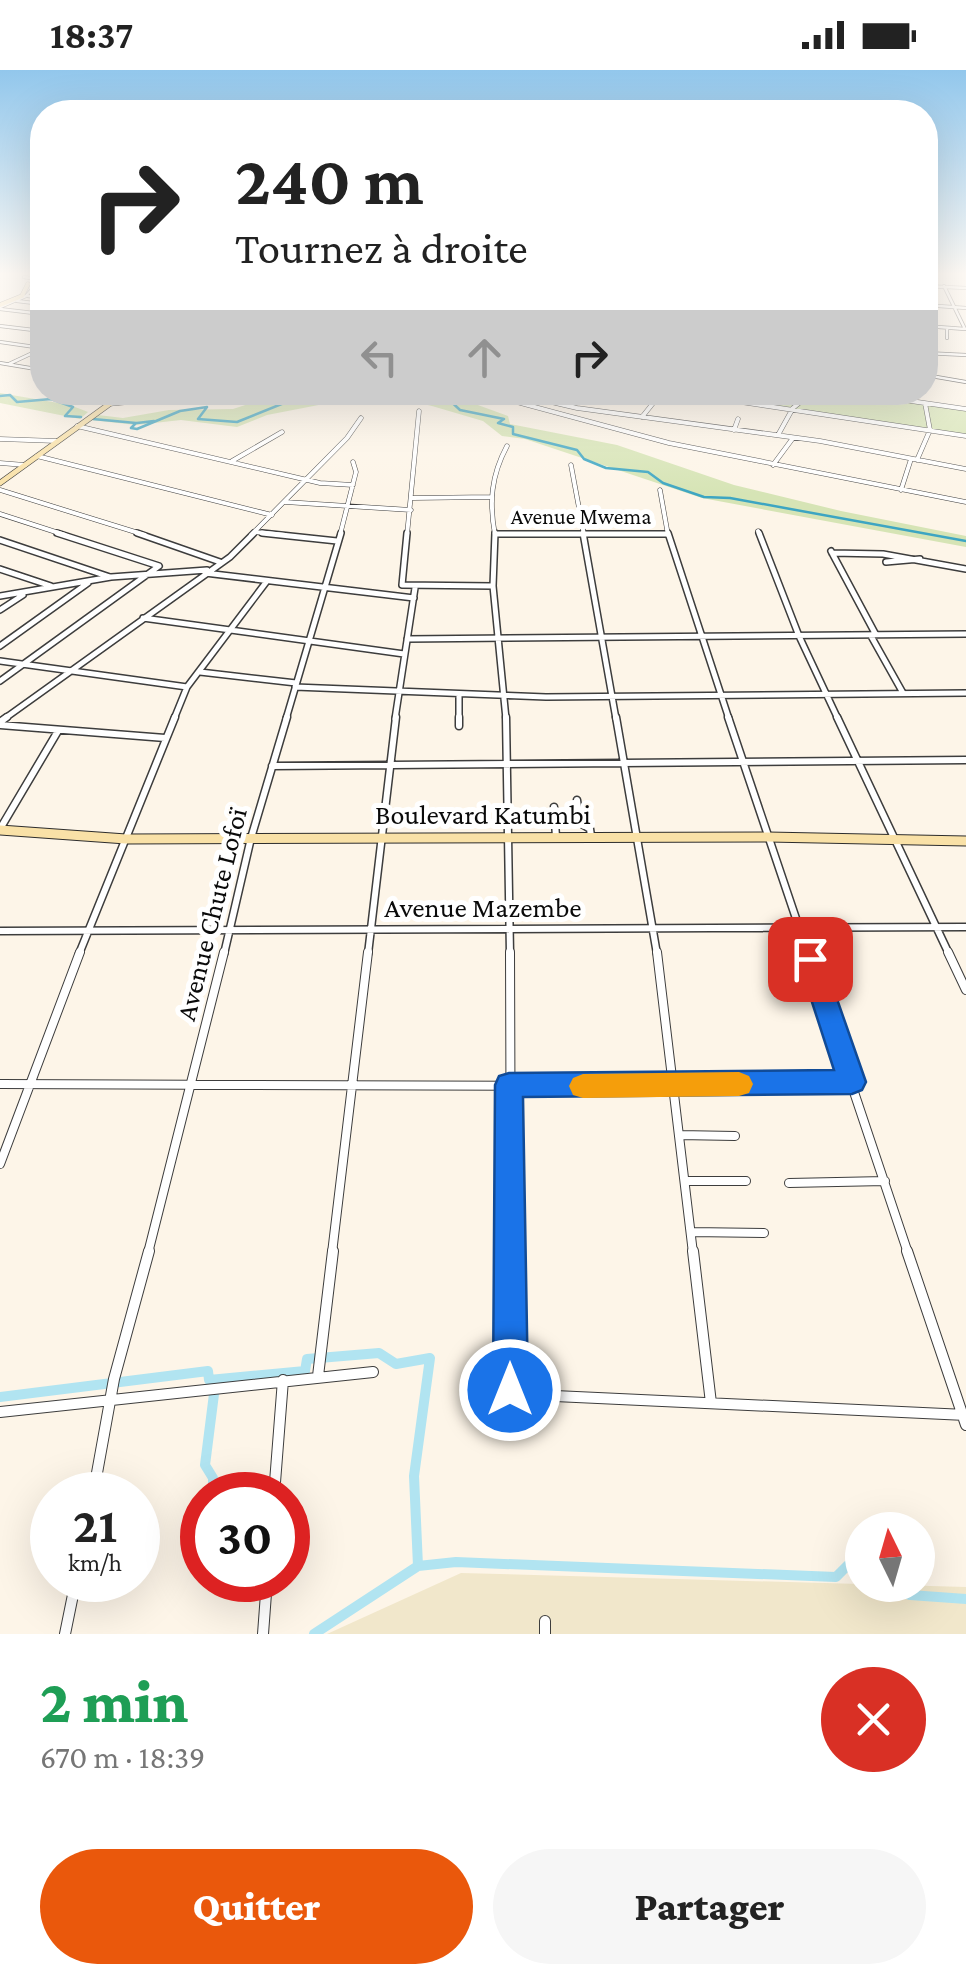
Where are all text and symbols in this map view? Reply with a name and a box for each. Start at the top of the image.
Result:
text: 18:37 [50,14,133,56]
icon: right [70,140,200,270]
text: 240 m [235,141,424,219]
text: Tournez à droite [235,223,528,273]
icon: left [352,330,407,385]
icon: ahead [457,330,512,385]
icon: right [562,330,617,385]
street label: Avenue Mwema [511,504,651,529]
street label: Boulevard Katumbi [375,799,591,830]
street label: Avenue Chute Lofoï [170,804,253,1024]
street label: Avenue Mazembe [384,892,582,923]
pin [768,917,853,1002]
icon: arrive [783,932,838,987]
position arrow [458,1338,562,1442]
speed limit sign: 30 [180,1472,310,1602]
text: 21 [73,1497,117,1553]
north arrow [845,1512,935,1602]
map controls [845,1512,935,1602]
text: km/h [68,1549,122,1576]
button: close [821,1667,926,1772]
text: 2 min [40,1668,188,1735]
text: 670 m · 18:39 [40,1739,205,1775]
button: Quitter [40,1849,473,1964]
button: Partager [493,1849,926,1964]

